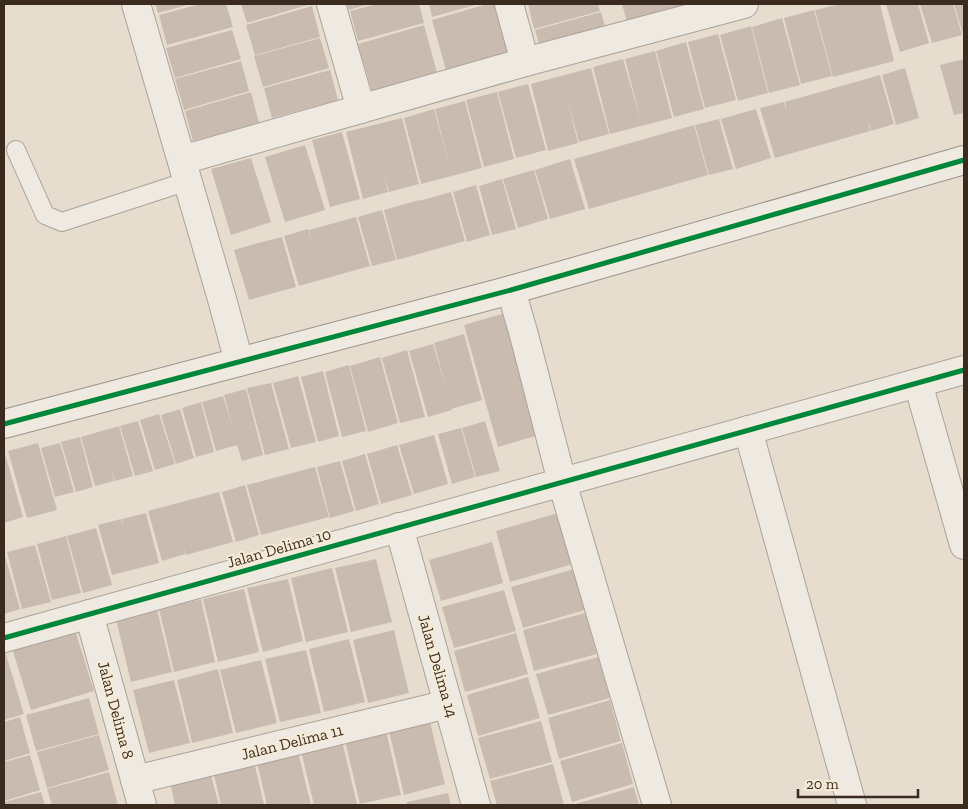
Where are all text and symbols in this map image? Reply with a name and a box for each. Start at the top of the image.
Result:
street label: Jalan Delima 10 [225,524,333,572]
street label: Jalan Delima 14 [414,612,462,720]
street label: Jalan Delima 8 [94,659,138,761]
street label: Jalan Delima 11 [239,720,345,764]
scale bar [798,766,918,798]
text: 20 m [806,775,839,793]

